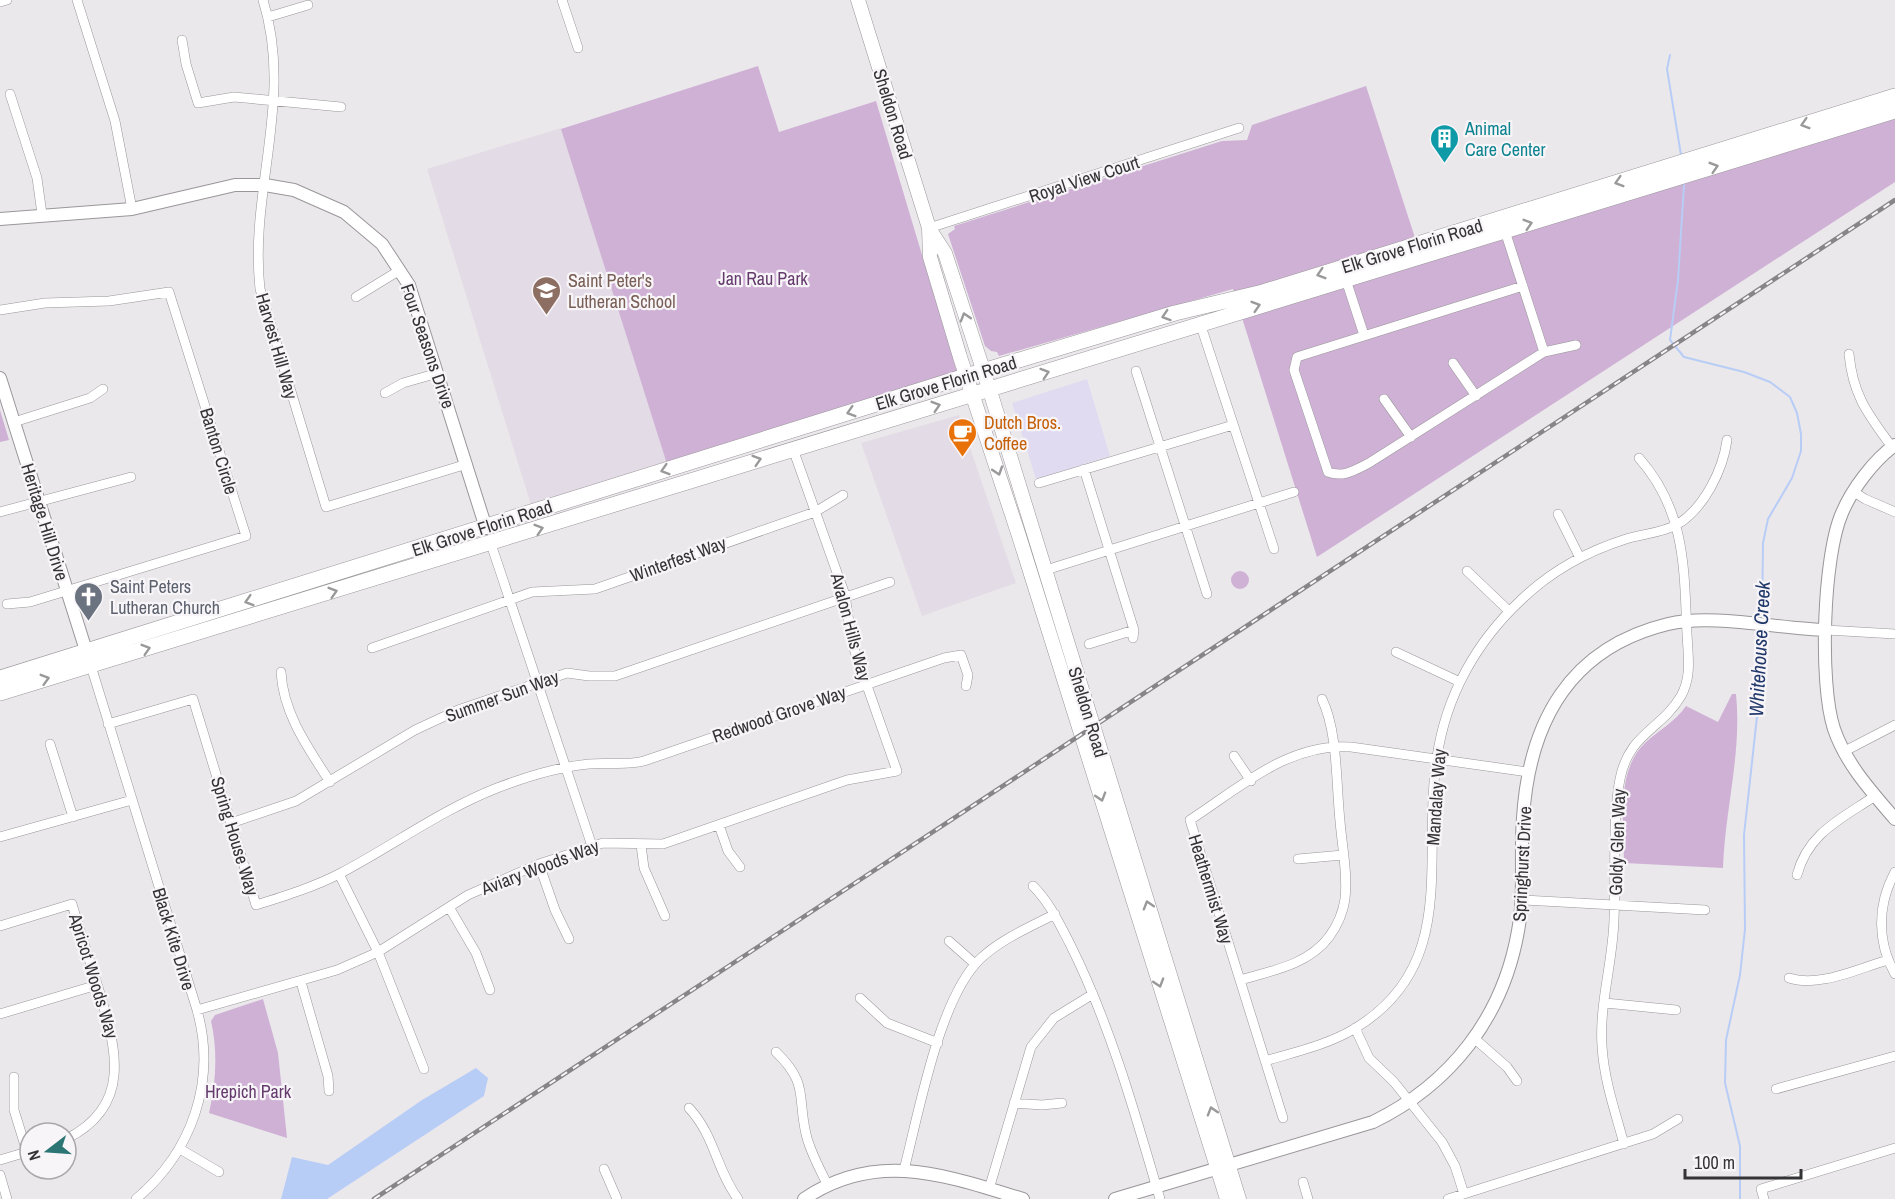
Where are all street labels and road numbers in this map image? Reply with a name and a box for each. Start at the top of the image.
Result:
street label: Sheldon Road [867,66,919,162]
street label: Royal View Court [1026,149,1142,209]
street label: Elk Grove Florin Road [1339,213,1485,279]
street label: Four Seasons Drive [395,280,461,412]
street label: Harvest Hill Way [250,290,304,403]
street label: Elk Grove Florin Road [873,350,1019,416]
street label: Banton Circle [194,405,244,497]
street label: Heritage Hill Drive [15,460,75,584]
street label: Elk Grove Florin Road [409,494,555,562]
street label: Winterfest Way [627,530,730,588]
street label: Avalon Hills Way [824,569,878,684]
street label: Summer Sun Way [442,664,563,728]
street label: Sheldon Road [1062,664,1114,760]
street label: Redwood Grove Way [709,679,850,749]
street label: Mandalay Way [1420,747,1452,846]
street label: Spring House Way [205,773,265,899]
street label: Goldy Glen Way [1603,788,1631,896]
street label: Springhurst Drive [1506,806,1538,922]
street label: Heathermist Way [1182,831,1240,947]
street label: Aviary Woods Way [476,833,603,901]
street label: Black Kite Drive [147,885,201,993]
street label: Apricot Woods Way [63,909,125,1042]

